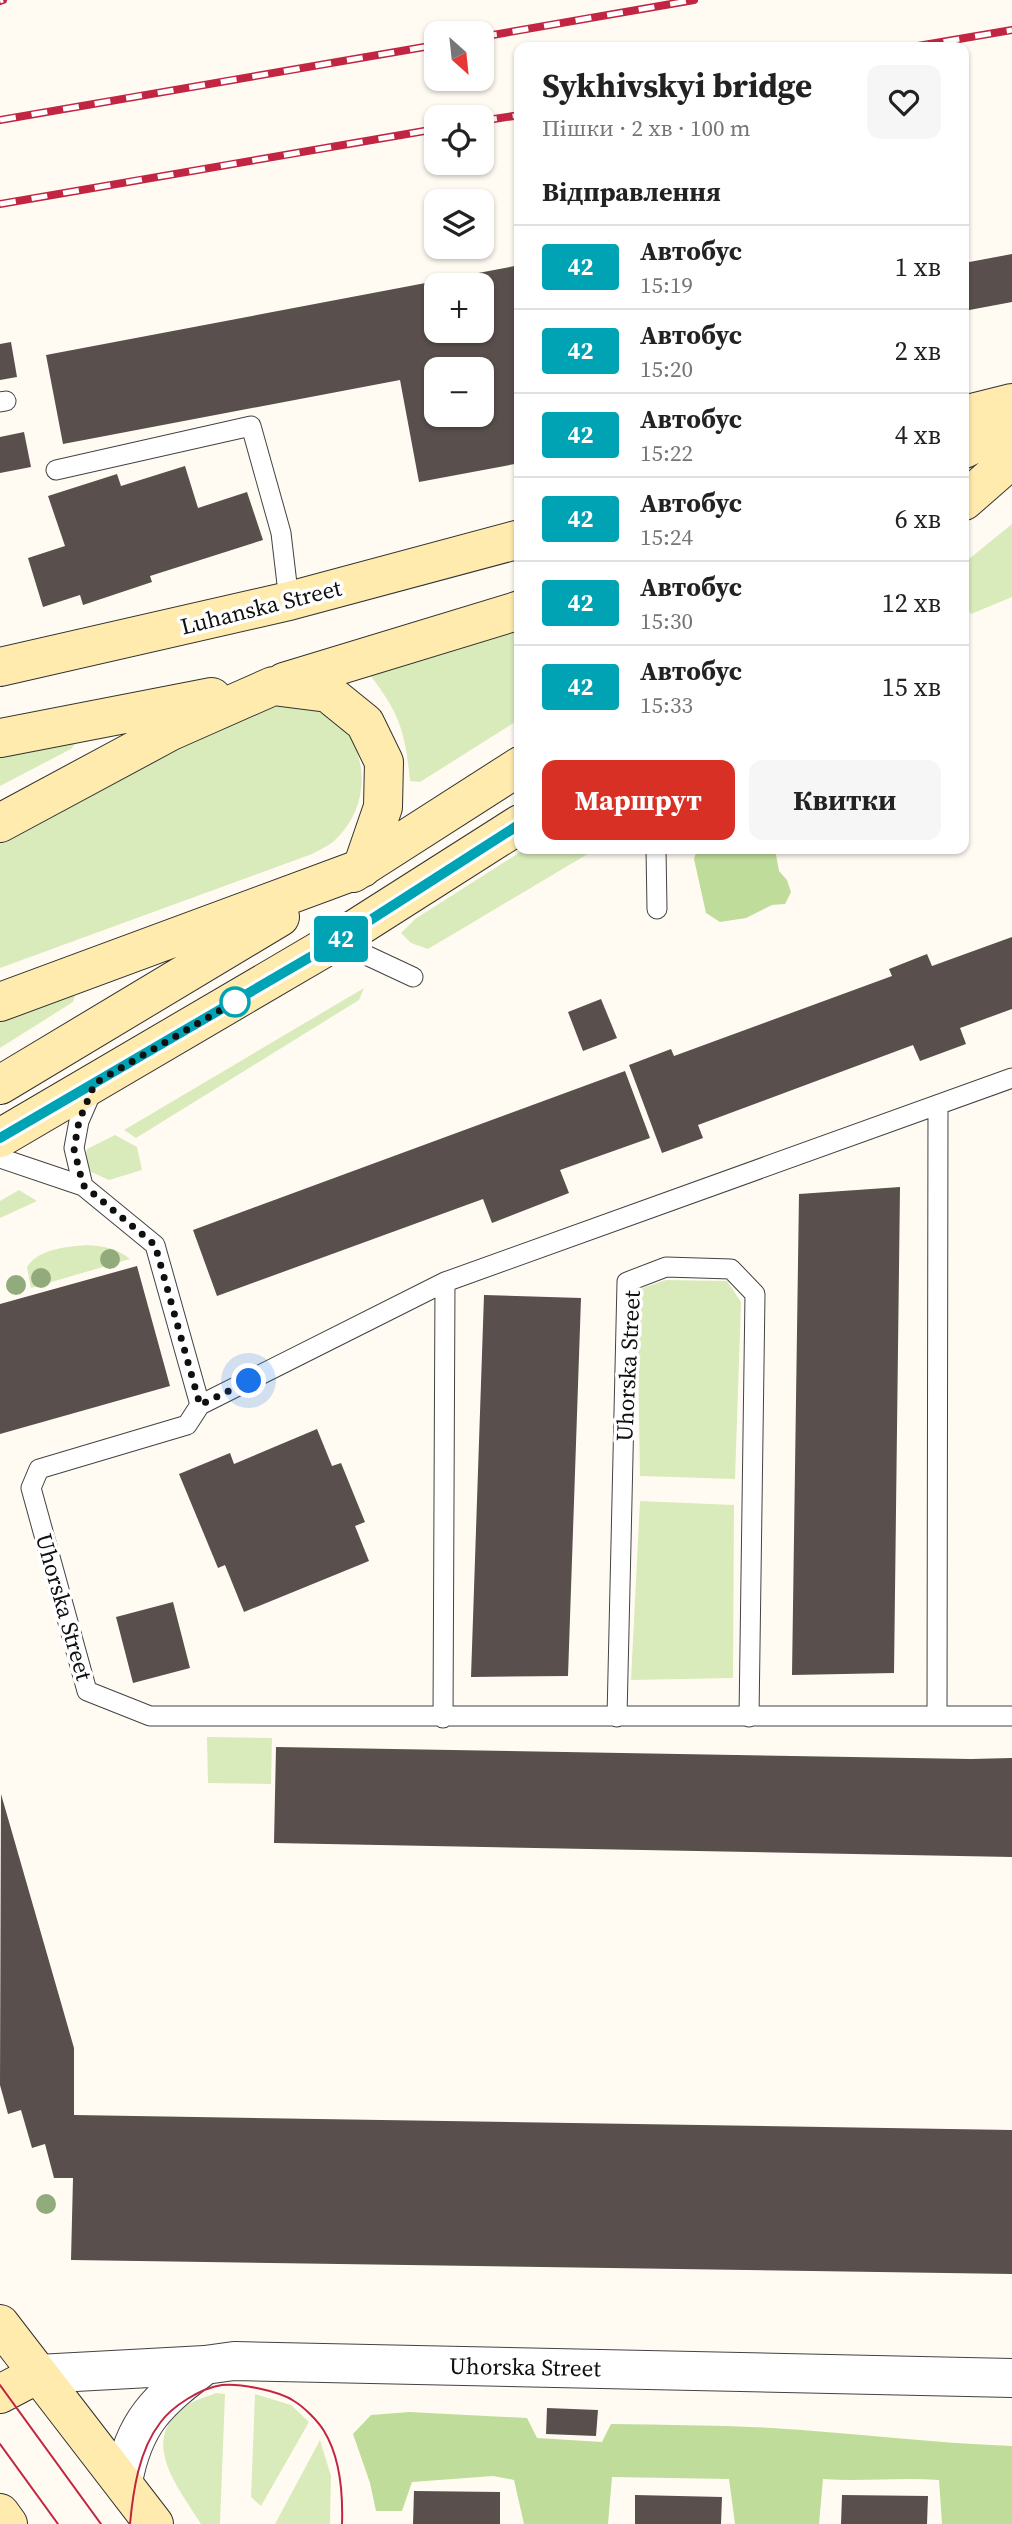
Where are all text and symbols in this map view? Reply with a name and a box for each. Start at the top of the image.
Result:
north arrow [424,21,494,91]
map controls [424,21,494,427]
text: Sykhivskyi bridge [542,63,812,108]
button: heart [867,65,941,139]
button: locate [424,105,494,175]
text: Пішки · 2 хв · 100 m [542,112,751,144]
text: Відправлення [542,174,721,210]
button: layers [424,189,494,259]
text: Автобус [640,233,742,269]
text: 1 хв [895,249,941,285]
text: 42 [567,250,594,283]
text: 15:19 [640,269,693,301]
button: + [424,273,494,343]
text: Автобус [640,317,742,353]
text: 2 хв [895,333,941,369]
text: 42 [567,334,594,367]
text: 15:20 [640,353,693,385]
button: − [424,357,494,427]
text: Автобус [640,401,742,437]
text: 4 хв [895,417,941,453]
text: 42 [567,418,594,451]
text: 15:22 [640,437,693,469]
text: Автобус [640,485,742,521]
text: 6 хв [895,501,941,537]
text: 42 [567,502,594,535]
text: 15:24 [640,521,693,553]
text: Автобус [640,569,742,605]
street label: Luhanska Street [177,571,345,642]
text: 12 хв [882,585,941,621]
text: 42 [567,586,594,619]
text: 15:30 [640,605,693,637]
text: Автобус [640,653,742,689]
text: 15 хв [882,669,941,705]
text: 42 [567,670,594,703]
text: 15:33 [640,689,693,721]
button: Маршрут [542,760,735,840]
button: Квитки [749,760,941,840]
line badge: 42 [310,916,372,962]
text: 42 [328,922,354,955]
unlabelled marker [220,987,250,1017]
street label: Uhorska Street [608,1289,648,1442]
your location [231,1363,266,1398]
street label: Uhorska Street [28,1530,100,1685]
street label: Uhorska Street [449,2350,602,2384]

